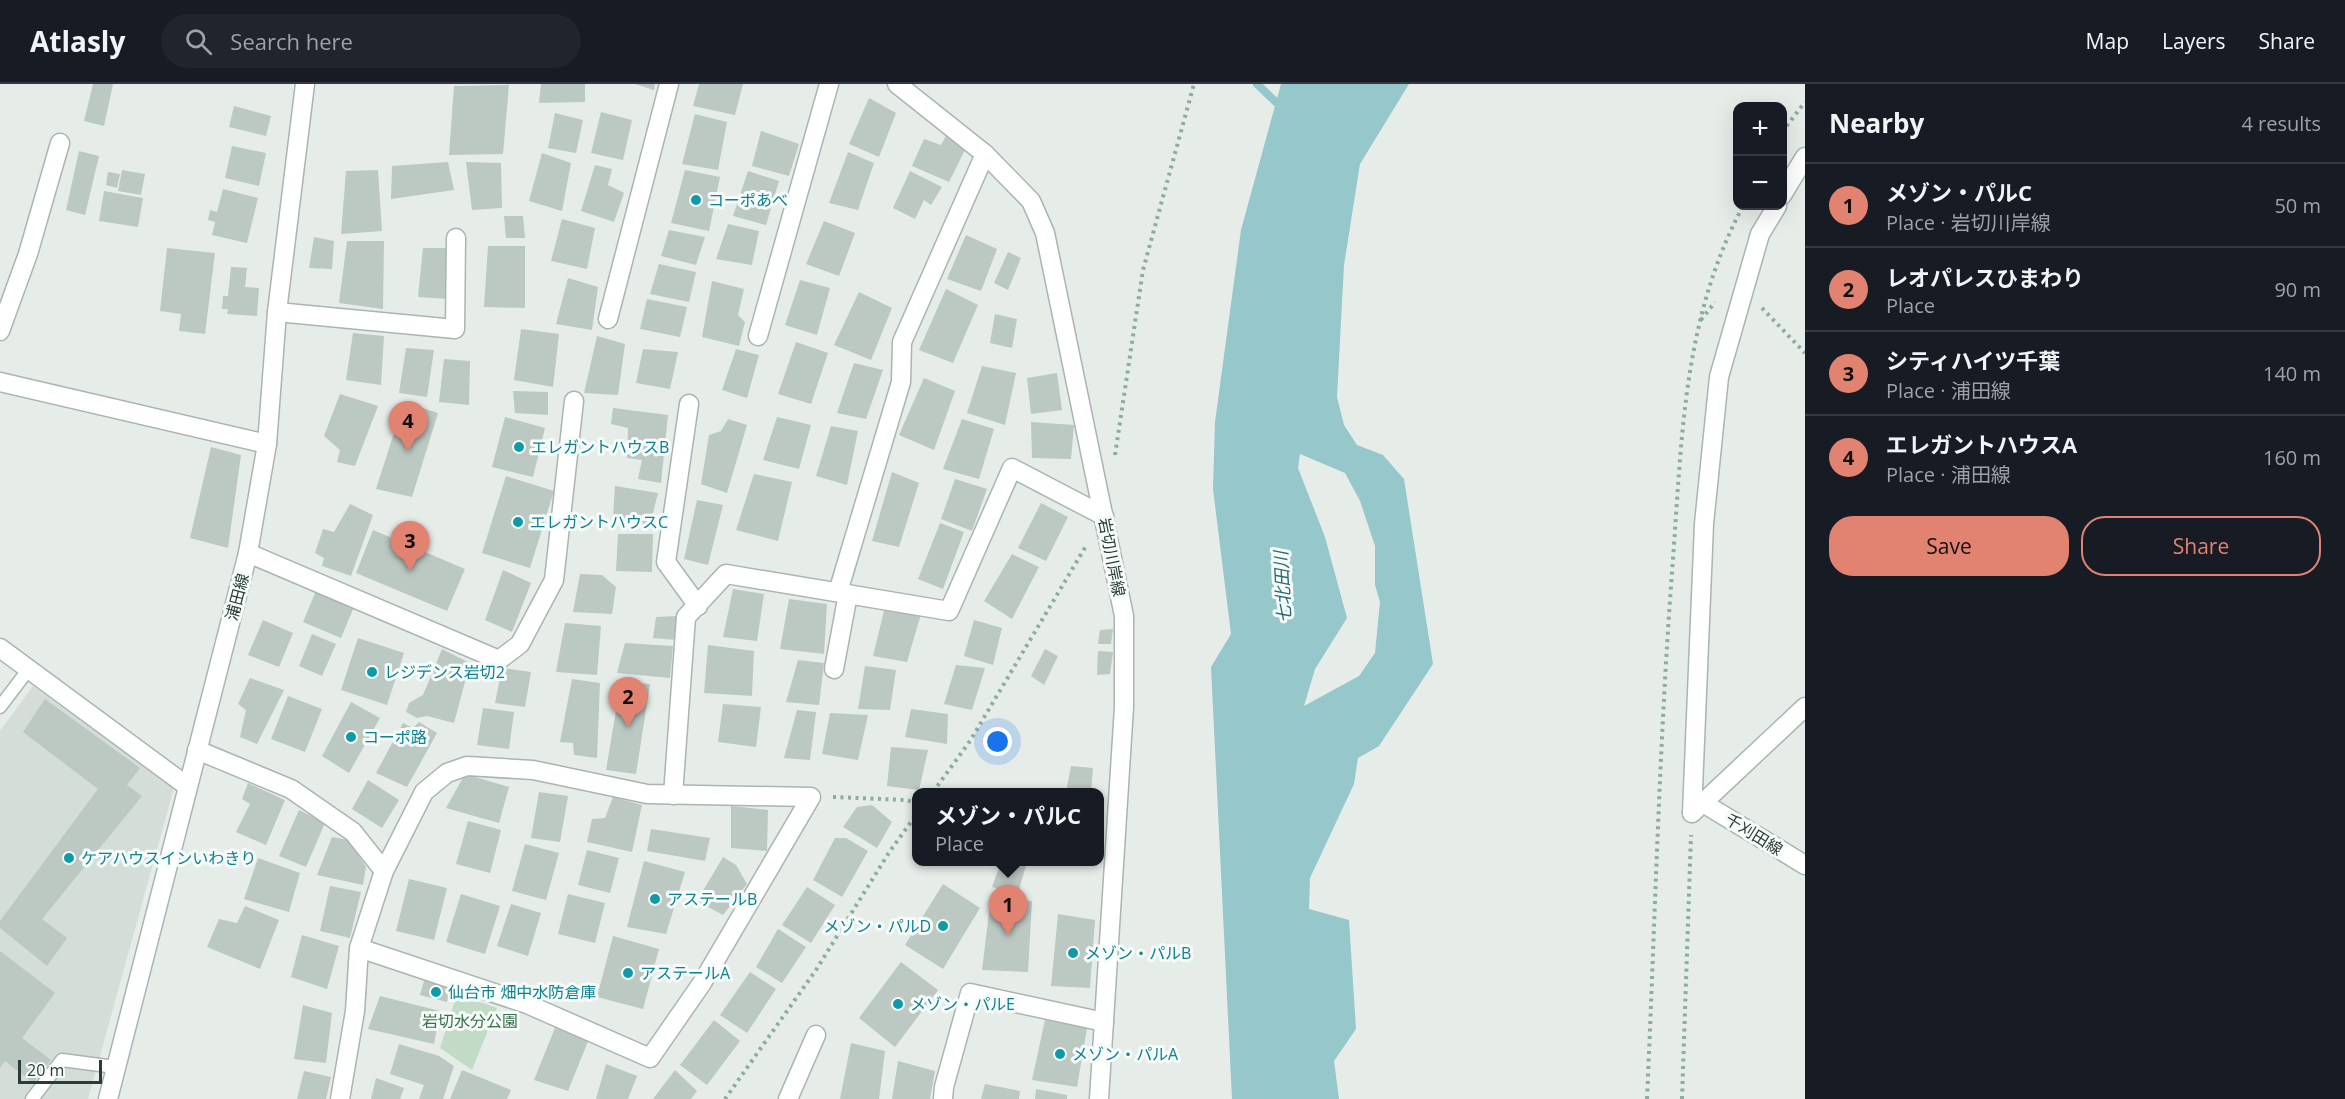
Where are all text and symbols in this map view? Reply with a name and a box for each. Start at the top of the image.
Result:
search box [161,14,581,68]
text: Atlasly [30,22,125,60]
icon: search [182,25,215,58]
text: Search here [230,26,353,56]
text: Map [2086,27,2129,55]
text: Layers [2162,27,2226,55]
text: Share [2259,27,2315,55]
map controls [1733,102,1787,210]
button: + [1733,102,1787,156]
text: Nearby [1829,105,1924,141]
text: 4 results [2241,110,2321,137]
button: − [1733,156,1787,210]
text: メゾン・パルC [1886,177,2032,207]
place label: コーポあべ [708,189,788,211]
text: 1 [1843,192,1854,219]
text: 50 m [2274,192,2321,219]
marker: コーポあべ [689,193,703,207]
text: Place · 岩切川岸線 [1886,209,2051,236]
text: レオパレスひまわり [1886,262,2084,292]
text: 2 [1843,276,1854,303]
text: 90 m [2274,276,2321,303]
text: Place [1886,292,1935,319]
text: シティハイツ千葉 [1886,345,2060,375]
text: 3 [1843,360,1854,387]
text: 140 m [2263,360,2321,387]
text: Place · 浦田線 [1886,377,2011,404]
pin: 4 [388,402,428,451]
text: エレガントハウスA [1886,429,2077,459]
place label: エレガントハウスB [531,436,669,458]
marker: エレガントハウスB [512,440,526,454]
text: 4 [1843,444,1854,471]
text: 160 m [2263,444,2321,471]
text: Place · 浦田線 [1886,461,2011,488]
place label: エレガントハウスC [530,511,668,533]
marker: エレガントハウスC [511,515,525,529]
street label: 岩切川岸線 [1094,516,1130,598]
button: Save [1829,516,2069,576]
button: Share [2081,516,2321,576]
pin: 3 [390,522,430,571]
water label: 七北田川 [1268,548,1296,624]
street label: 浦田線 [220,571,254,623]
place label: レジデンス岩切2 [384,661,505,683]
marker: レジデンス岩切2 [365,665,379,679]
pin: 2 [608,678,648,727]
place label: コーポ路 [363,726,427,748]
your location [983,727,1012,756]
marker: コーポ路 [344,730,358,744]
popup [912,788,1104,866]
text: メゾン・パルC [935,800,1081,830]
street label: 千刈田線 [1721,808,1787,860]
text: Place [935,830,984,857]
place label: ケアハウスインいわきり [81,847,256,869]
marker: ケアハウスインいわきり [62,851,76,865]
pin: 1 [988,886,1028,935]
place label: アステールB [667,888,757,910]
marker: アステールB [648,892,662,906]
place label: メゾン・パルD [823,915,931,937]
marker: メゾン・パルD [936,919,950,933]
place label: メゾン・パルB [1085,942,1191,964]
marker: メゾン・パルB [1066,946,1080,960]
place label: アステールA [640,962,731,984]
marker: アステールA [621,966,635,980]
place label: 仙台市 畑中水防倉庫 [448,981,596,1003]
marker: 仙台市 畑中水防倉庫 [429,985,443,999]
place label: メゾン・パルE [910,993,1015,1015]
marker: メゾン・パルE [891,997,905,1011]
park label: 岩切水分公園 [422,1010,518,1032]
place label: メゾン・パルA [1072,1043,1179,1065]
marker: メゾン・パルA [1053,1047,1067,1061]
scale bar [18,1057,102,1084]
text: 20 m [27,1059,64,1081]

